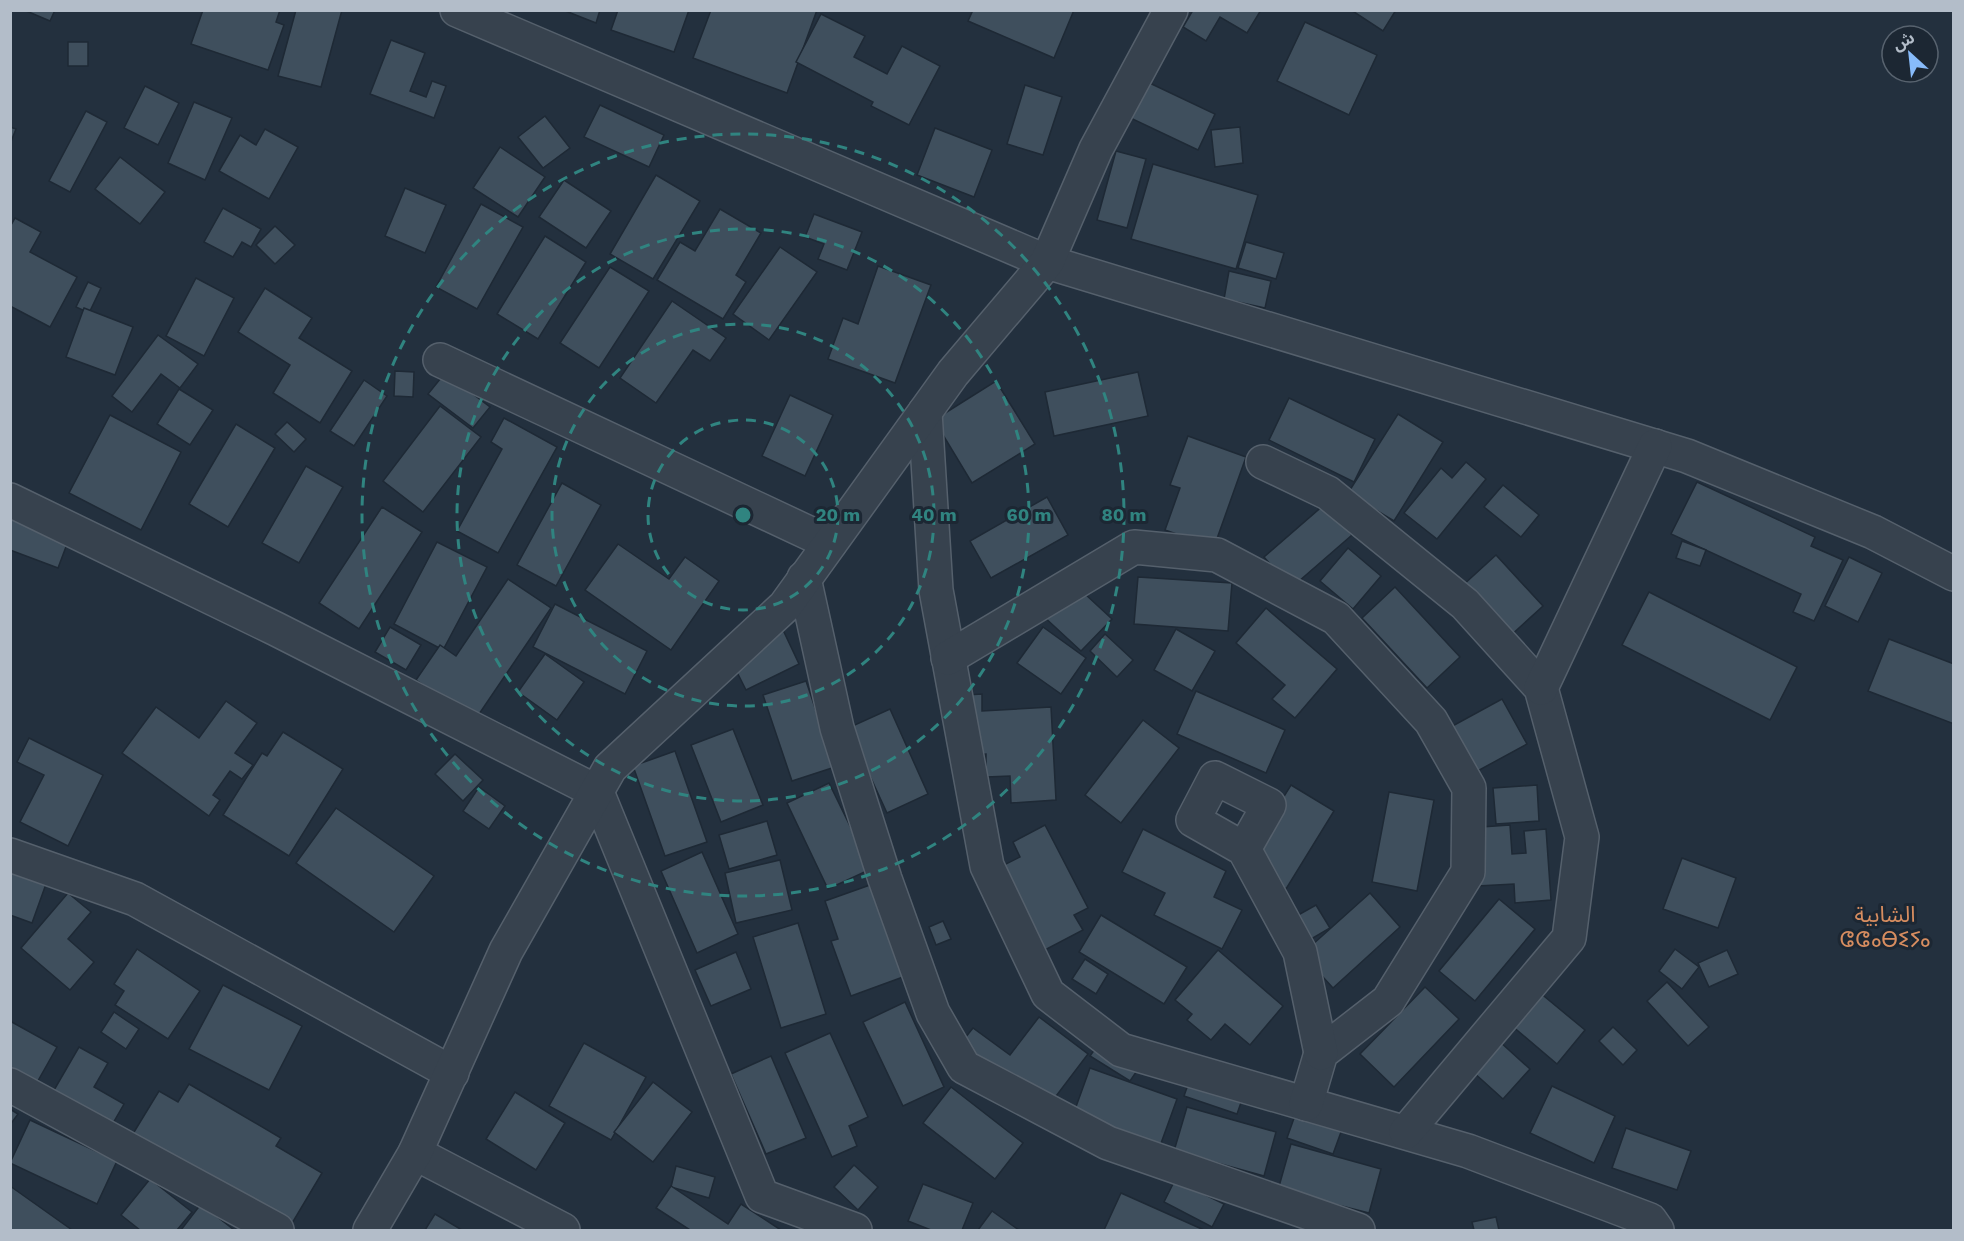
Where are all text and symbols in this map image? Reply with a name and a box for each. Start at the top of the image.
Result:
north arrow [1880,24,1940,84]
text: ش [1889,28,1918,55]
text: 20 m [816,504,860,525]
text: 40 m [911,504,957,525]
text: 60 m [1007,504,1051,525]
text: 80 m [1102,504,1146,525]
centre of rings [733,505,753,525]
district label: الشابية ⵛⵛⴰⴱⵉⵢⴰ [1839,902,1931,952]

